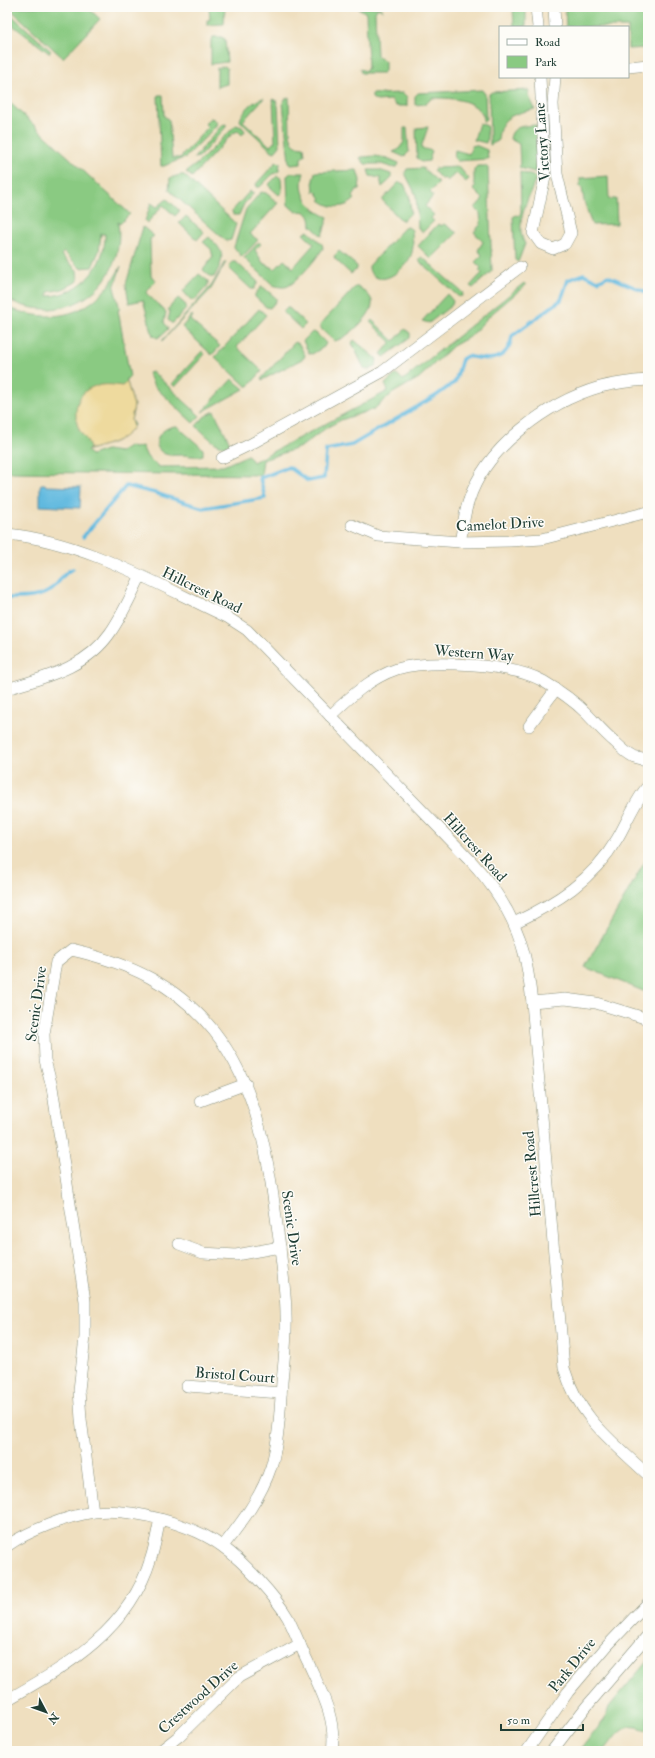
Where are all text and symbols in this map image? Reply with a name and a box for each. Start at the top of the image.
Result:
legend [499,26,629,78]
text: Road [535,35,560,50]
text: Park [535,55,557,70]
street label: Victory Lane [530,102,555,182]
street label: Camelot Drive [455,513,545,536]
street label: Hillcrest Road [159,563,245,618]
street label: Western Way [433,641,515,666]
street label: Hillcrest Road [439,809,511,886]
street label: Scenic Drive [22,965,51,1043]
street label: Hillcrest Road [519,1130,546,1218]
street label: Scenic Drive [277,1189,306,1267]
street label: Bristol Court [194,1363,276,1388]
street label: Park Drive [545,1634,600,1696]
street label: Crestwood Drive [154,1656,242,1738]
north arrow [26,1692,66,1732]
scale bar [501,1706,583,1732]
text: N [44,1709,62,1727]
text: 50 m [507,1713,531,1728]

